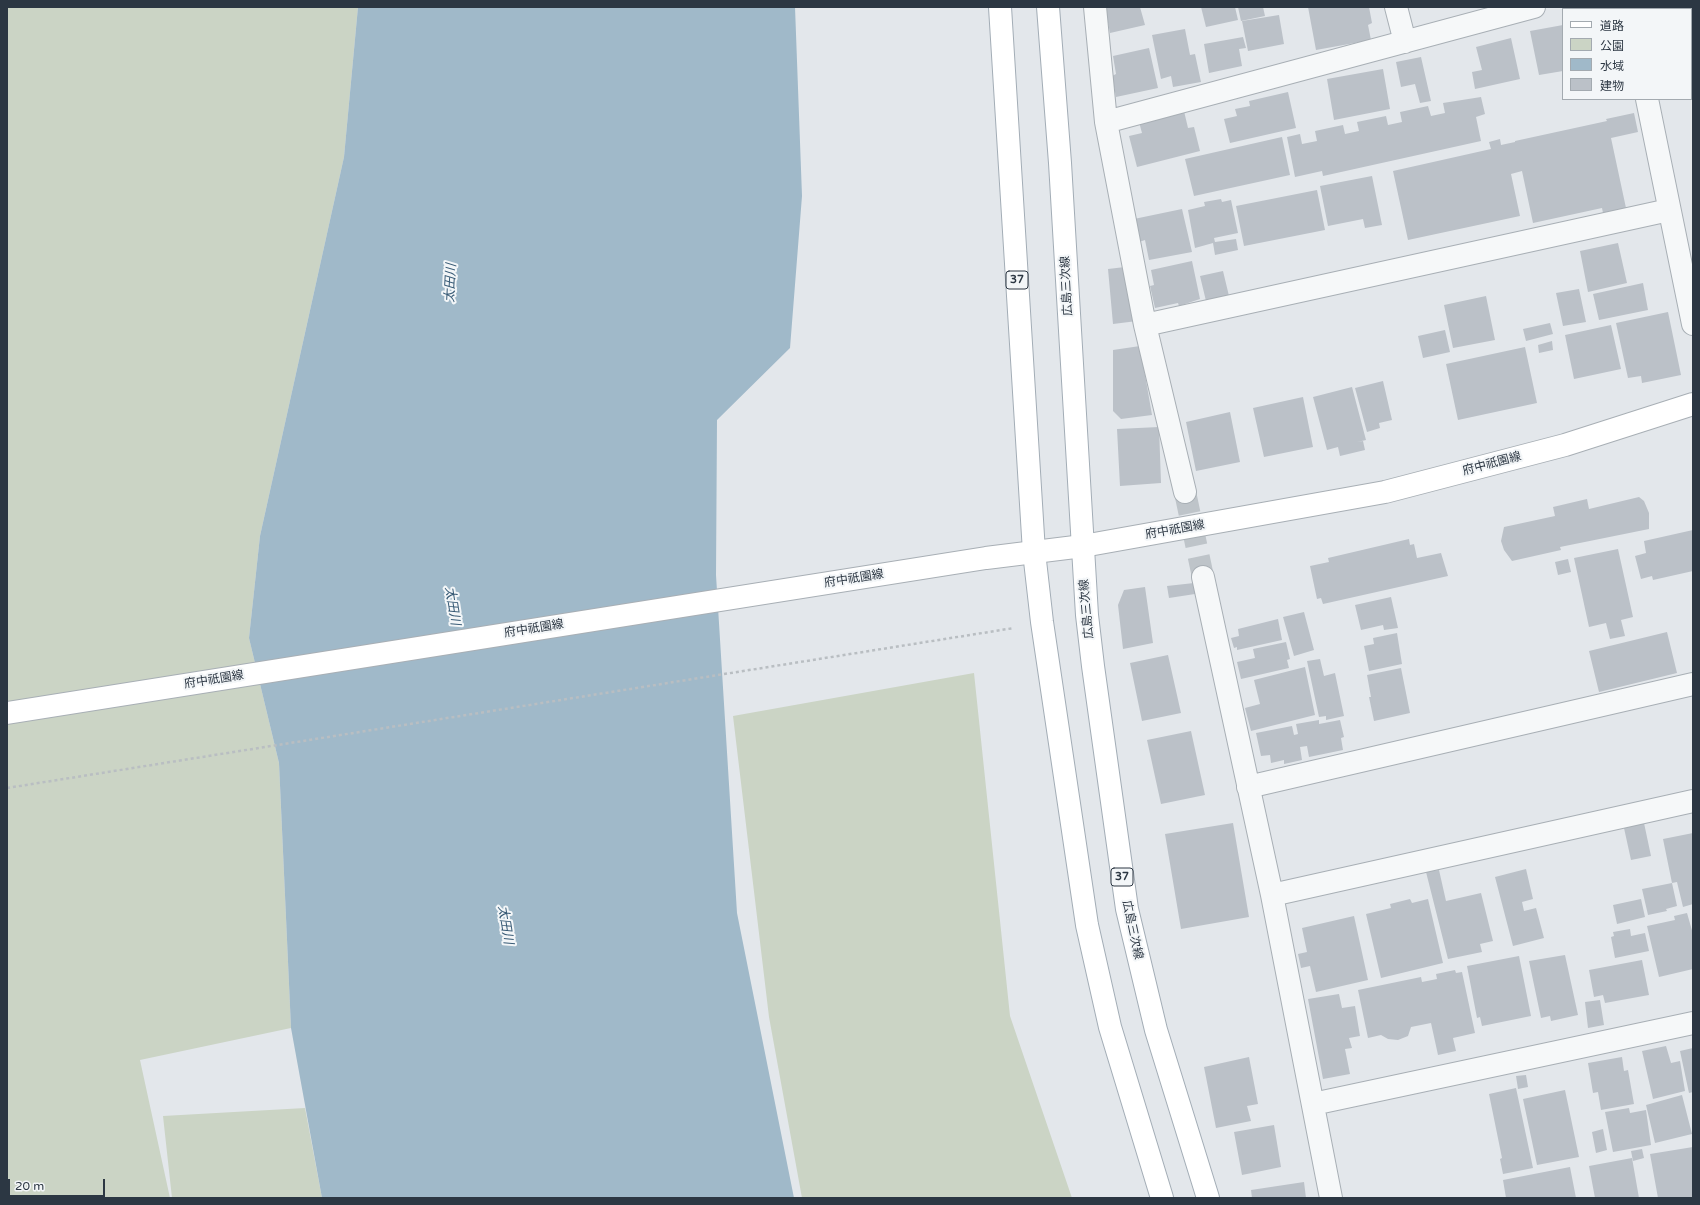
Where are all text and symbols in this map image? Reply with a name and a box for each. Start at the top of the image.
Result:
legend [1562,8,1692,100]
text: 道路 [1600,19,1624,33]
text: 公園 [1600,39,1624,53]
text: 水域 [1600,59,1624,73]
text: 建物 [1600,79,1624,93]
street label: 広島三次線 [1058,256,1076,316]
water label: 太田川 [442,263,460,303]
road number: 37 [1006,271,1028,289]
street label: 府中祇園線 [1461,449,1523,479]
street label: 府中祇園線 [1144,518,1206,542]
street label: 府中祇園線 [823,567,885,591]
street label: 広島三次線 [1077,578,1097,640]
water label: 太田川 [441,586,463,626]
street label: 府中祇園線 [503,617,565,641]
street label: 府中祇園線 [183,668,245,692]
road number: 37 [1111,868,1133,886]
street label: 広島三次線 [1119,899,1145,961]
water label: 太田川 [494,905,516,945]
scale bar [10,1171,107,1197]
text: 20 m [15,1179,44,1193]

